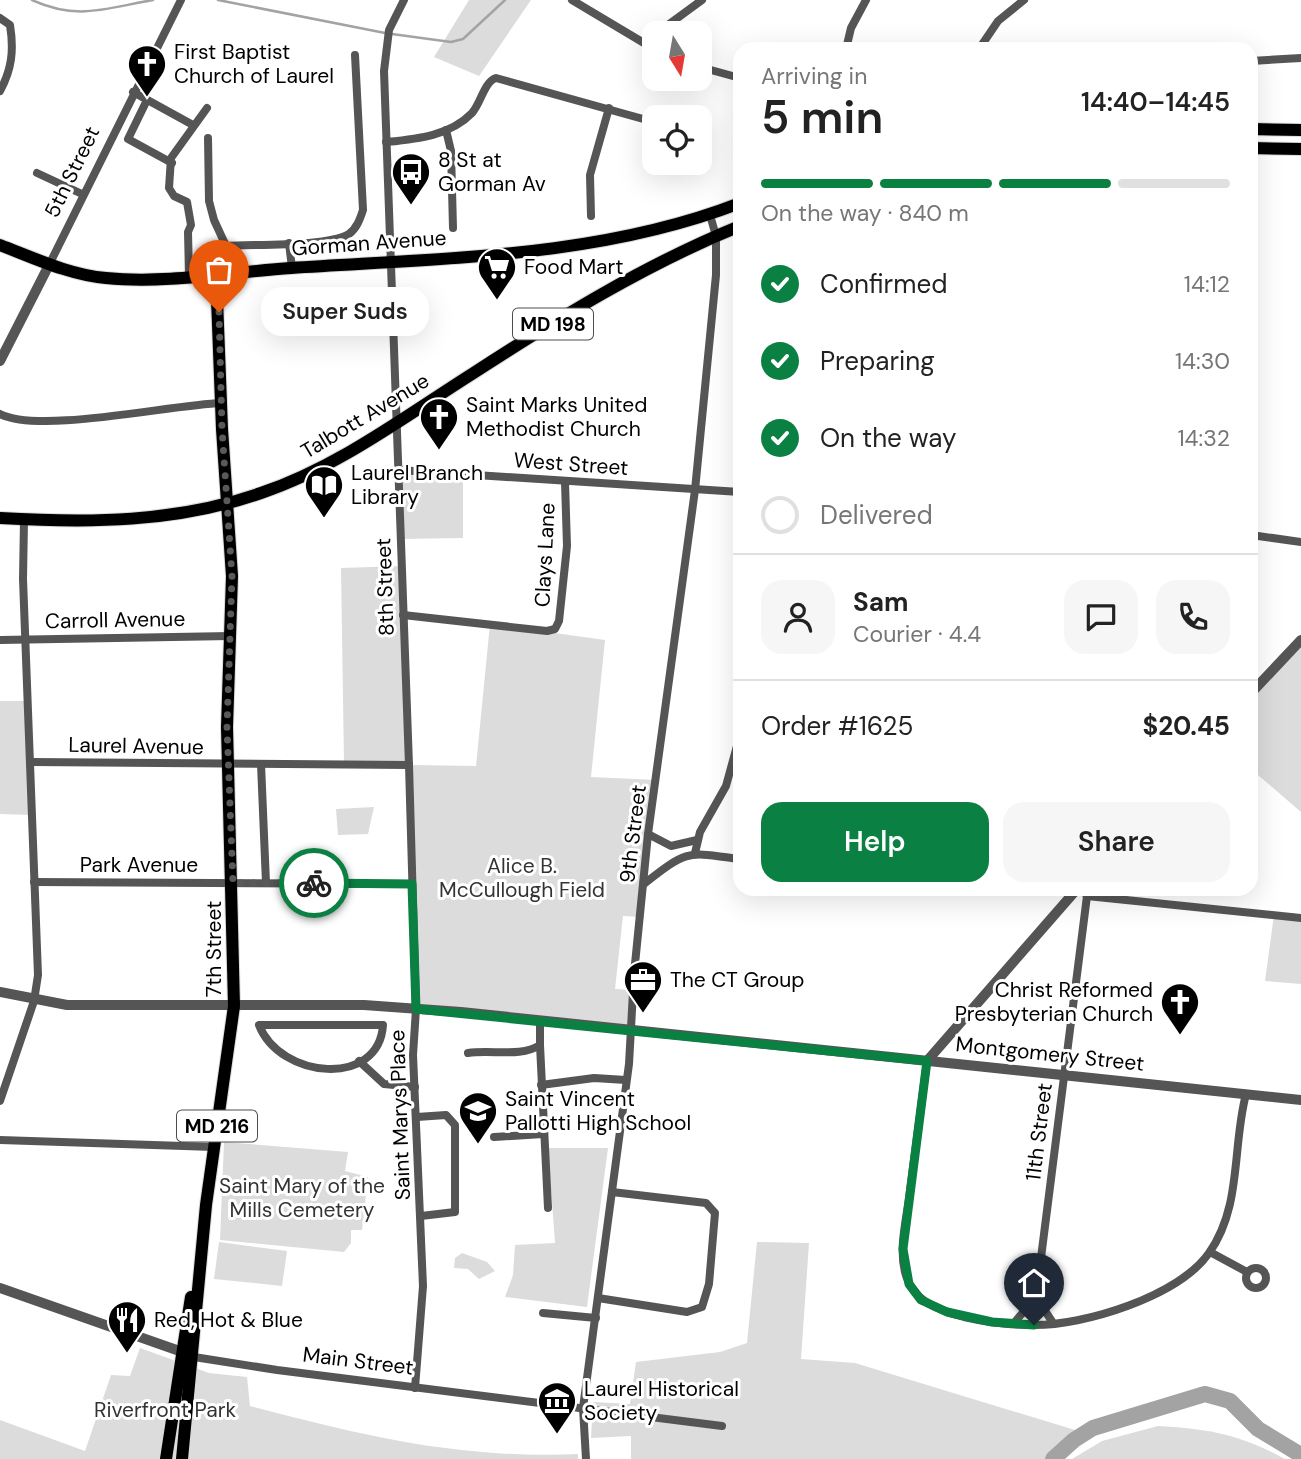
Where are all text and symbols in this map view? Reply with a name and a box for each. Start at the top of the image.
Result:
north arrow [642,21,712,91]
map controls [642,21,712,175]
place label: First Baptist Church of Laurel [174,38,334,90]
church icon: First Baptist Church of Laurel [126,43,168,98]
text: Arriving in [761,61,867,91]
text: 14:40–14:45 [1081,85,1230,119]
text: 5 min [761,87,883,147]
button: locate [642,105,712,175]
street label: 5th Street [38,122,106,222]
place label: 8 St at Gorman Av [438,146,546,198]
bus stop icon: 8 St at Gorman Av [390,151,432,206]
text: On the way · 840 m [761,198,969,228]
street label: Gorman Avenue [291,224,447,262]
pin [189,240,249,312]
supermarket icon: Food Mart [476,246,518,301]
icon: bag [200,251,238,289]
place label: Food Mart [524,253,624,281]
icon: check [761,265,799,303]
text: Confirmed [820,267,947,301]
text: 14:12 [1184,269,1230,299]
callout: Super Suds [261,288,429,336]
text: Super Suds [282,296,408,326]
road number: MD 198 [513,308,593,340]
icon: check [761,342,799,380]
text: Preparing [820,344,935,378]
text: 14:30 [1175,346,1230,376]
street label: Talbott Avenue [296,367,434,465]
place label: Saint Marks United Methodist Church [466,391,647,443]
church icon: Saint Marks United Methodist Church [418,396,460,451]
icon: check [761,419,799,457]
text: On the way [820,421,956,455]
text: 14:32 [1177,423,1230,453]
street label: West Street [513,446,629,482]
place label: Laurel Branch Library [351,459,483,511]
library icon: Laurel Branch Library [303,464,345,519]
text: Delivered [820,498,933,532]
street label: Clays Lane [528,502,562,608]
street label: 8th Street [369,537,401,637]
button: person [761,580,835,654]
button: chat [1064,580,1138,654]
button: phone [1156,580,1230,654]
text: Sam [853,585,908,619]
street label: Carroll Avenue [45,605,185,635]
text: Courier · 4.4 [853,619,981,649]
text: Order #1625 [761,709,913,743]
text: $20.45 [1143,709,1230,743]
street label: Laurel Avenue [68,731,204,761]
street label: 9th Street [613,783,653,885]
button: Help [761,802,989,882]
button: Share [1003,802,1230,882]
courier [279,848,349,918]
street label: Park Avenue [80,851,198,879]
park label: Alice B. McCullough Field [439,852,605,904]
icon: bike [295,864,333,902]
street label: 7th Street [200,901,228,997]
office icon: The CT Group [622,959,664,1014]
place label: The CT Group [670,966,804,994]
place label: Christ Reformed Presbyterian Church [955,976,1153,1028]
church icon: Christ Reformed Presbyterian Church [1159,981,1201,1036]
street label: Saint Marys Place [383,1029,417,1201]
street label: Montgomery Street [954,1030,1146,1078]
street label: 11th Street [1019,1081,1059,1183]
place label: Saint Vincent Pallotti High School [505,1085,691,1137]
school or university icon: Saint Vincent Pallotti High School [457,1090,499,1145]
road number: MD 216 [177,1110,257,1142]
park label: Saint Mary of the Mills Cemetery [219,1172,385,1224]
pin [1004,1253,1064,1325]
icon: home [1015,1264,1053,1302]
restaurant icon: Red, Hot & Blue [106,1299,148,1354]
place label: Red, Hot & Blue [154,1306,303,1334]
street label: Main Street [301,1340,415,1382]
place label: Laurel Historical Society [584,1375,739,1427]
museum icon: Laurel Historical Society [536,1380,578,1435]
park label: Riverfront Park [94,1396,236,1424]

